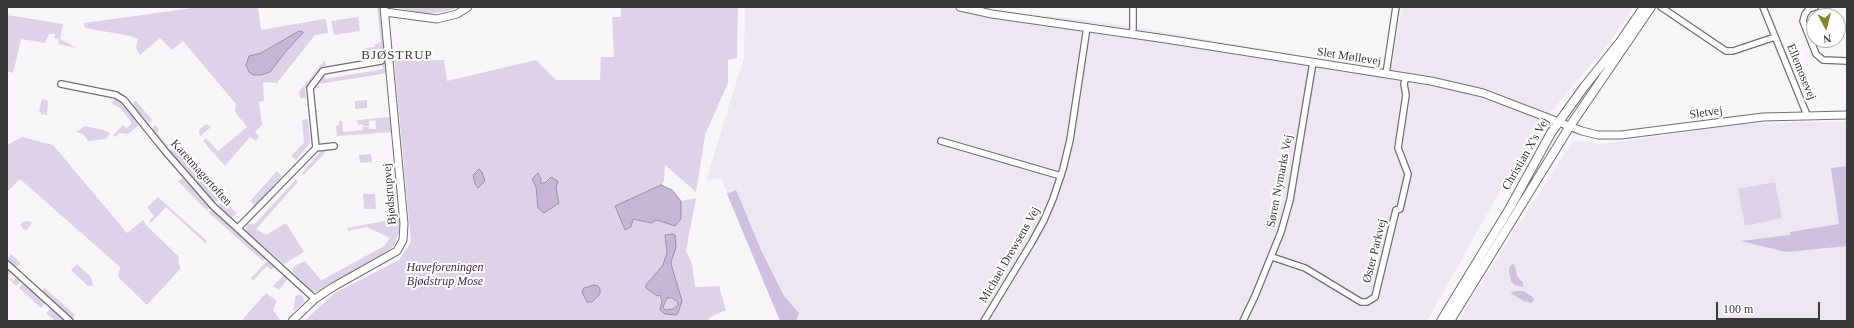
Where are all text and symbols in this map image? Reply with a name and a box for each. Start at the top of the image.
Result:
north arrow [1806,8,1846,48]
text: N [1823,32,1832,45]
street label: Ellemosevej [1783,42,1819,102]
street label: Slet Møllevej [1316,45,1382,69]
district label: BJØSTRUP [361,48,433,64]
street label: Sletvej [1688,104,1724,122]
street label: Christian X's Vej [1499,115,1553,193]
street label: Søren Nymarks Vej [1264,133,1296,229]
street label: Karetmagertoften [167,137,235,209]
street label: Bjødstrupvej [380,162,400,226]
street label: Michael Drewsens Vej [977,204,1043,306]
street label: Øster Parkvej [1360,217,1390,285]
park label: Haveforeningen Bjødstrup Mose [407,261,483,289]
scale bar [1718,294,1822,320]
text: 100 m [1723,302,1753,316]

